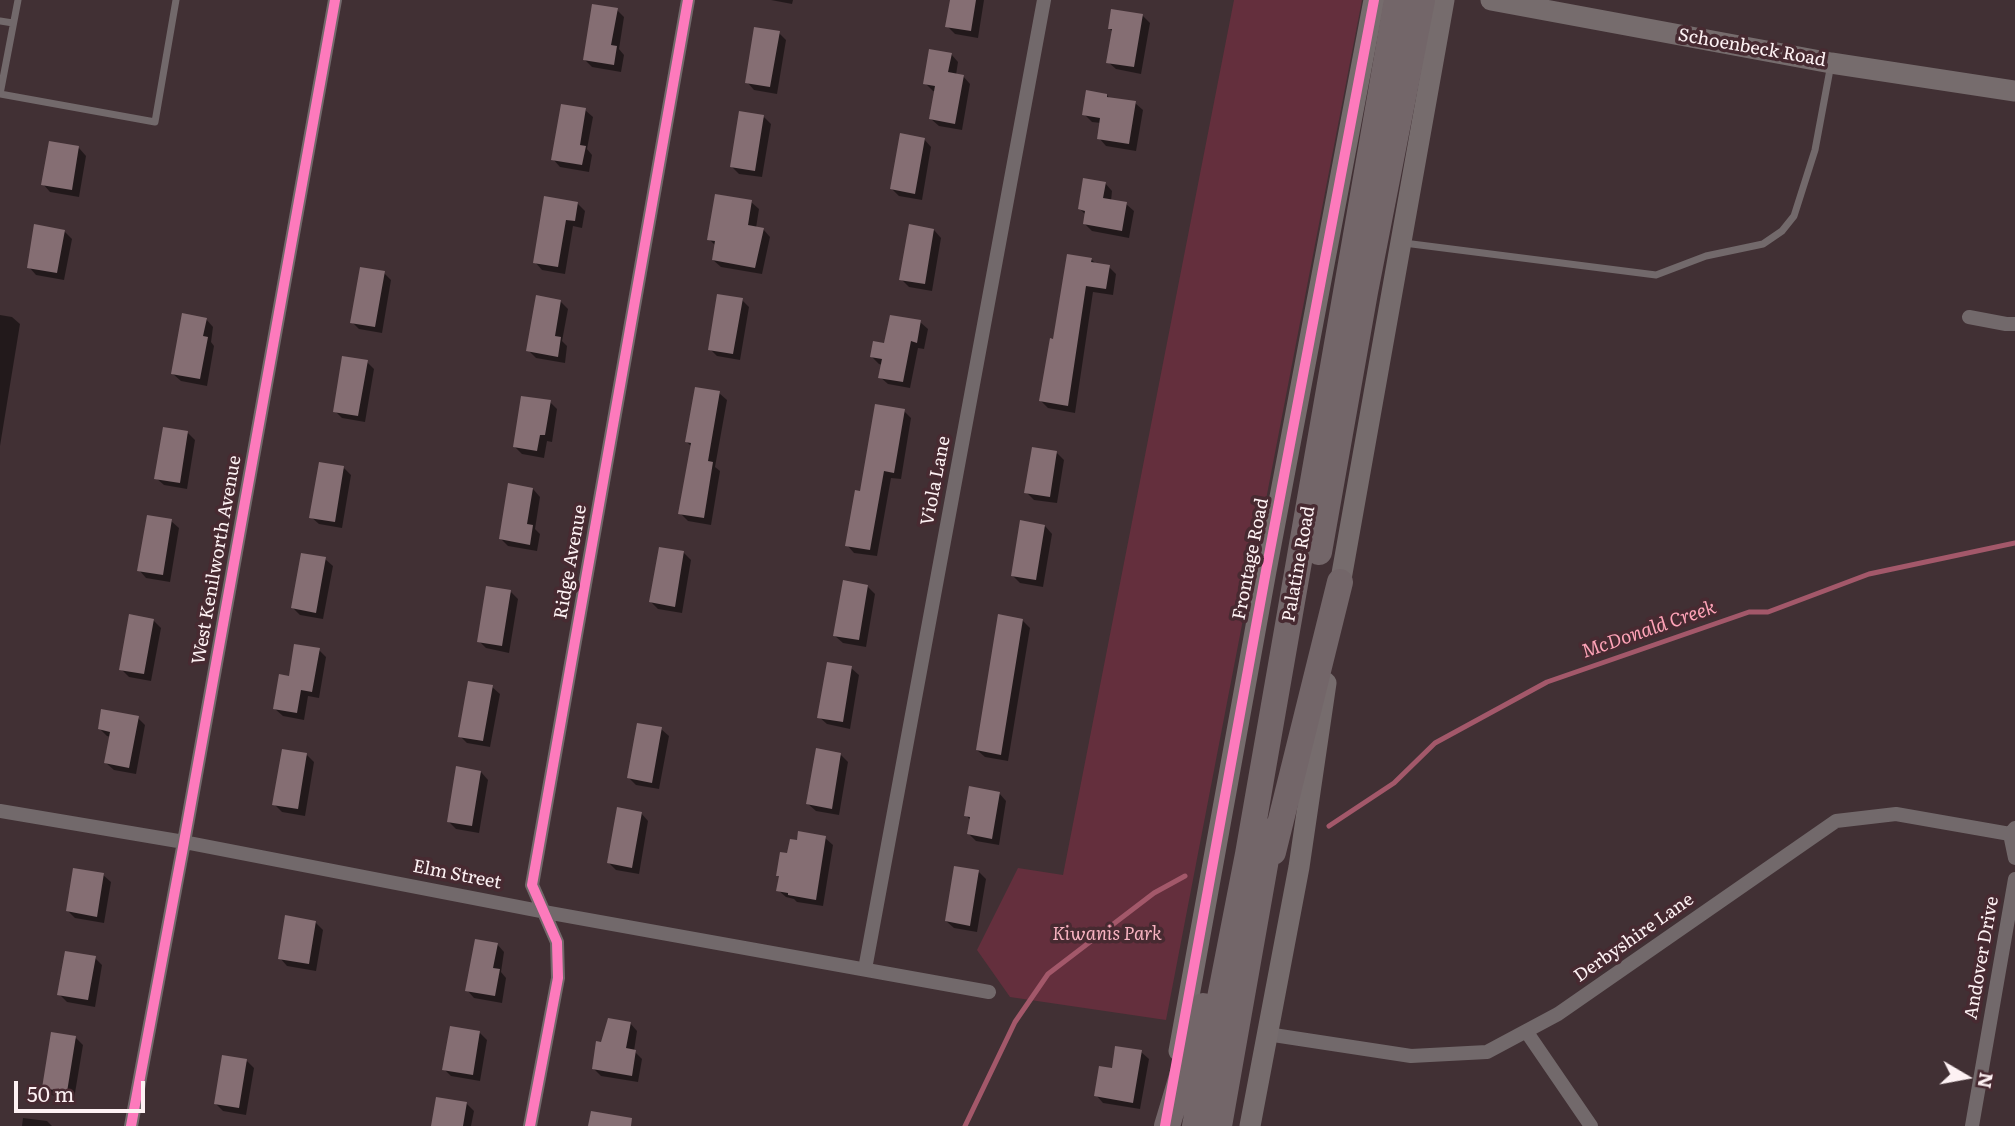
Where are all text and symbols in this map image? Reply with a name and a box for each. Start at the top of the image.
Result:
street label: Schoenbeck Road [1676,24,1828,72]
street label: Viola Lane [917,434,955,528]
street label: West Kenilworth Avenue [188,454,246,666]
street label: Frontage Road [1229,496,1273,622]
street label: Ridge Avenue [550,503,592,621]
street label: Palatine Road [1278,504,1320,624]
water label: McDonald Creek [1579,596,1719,664]
street label: Elm Street [411,856,503,894]
street label: Derbyshire Lane [1570,889,1698,987]
street label: Andover Drive [1961,895,2003,1021]
park label: Kiwanis Park [1052,924,1162,946]
north arrow [1931,1042,2001,1112]
scale bar [18,1066,149,1110]
text: N [1972,1070,2002,1091]
text: 50 m [27,1077,74,1108]

